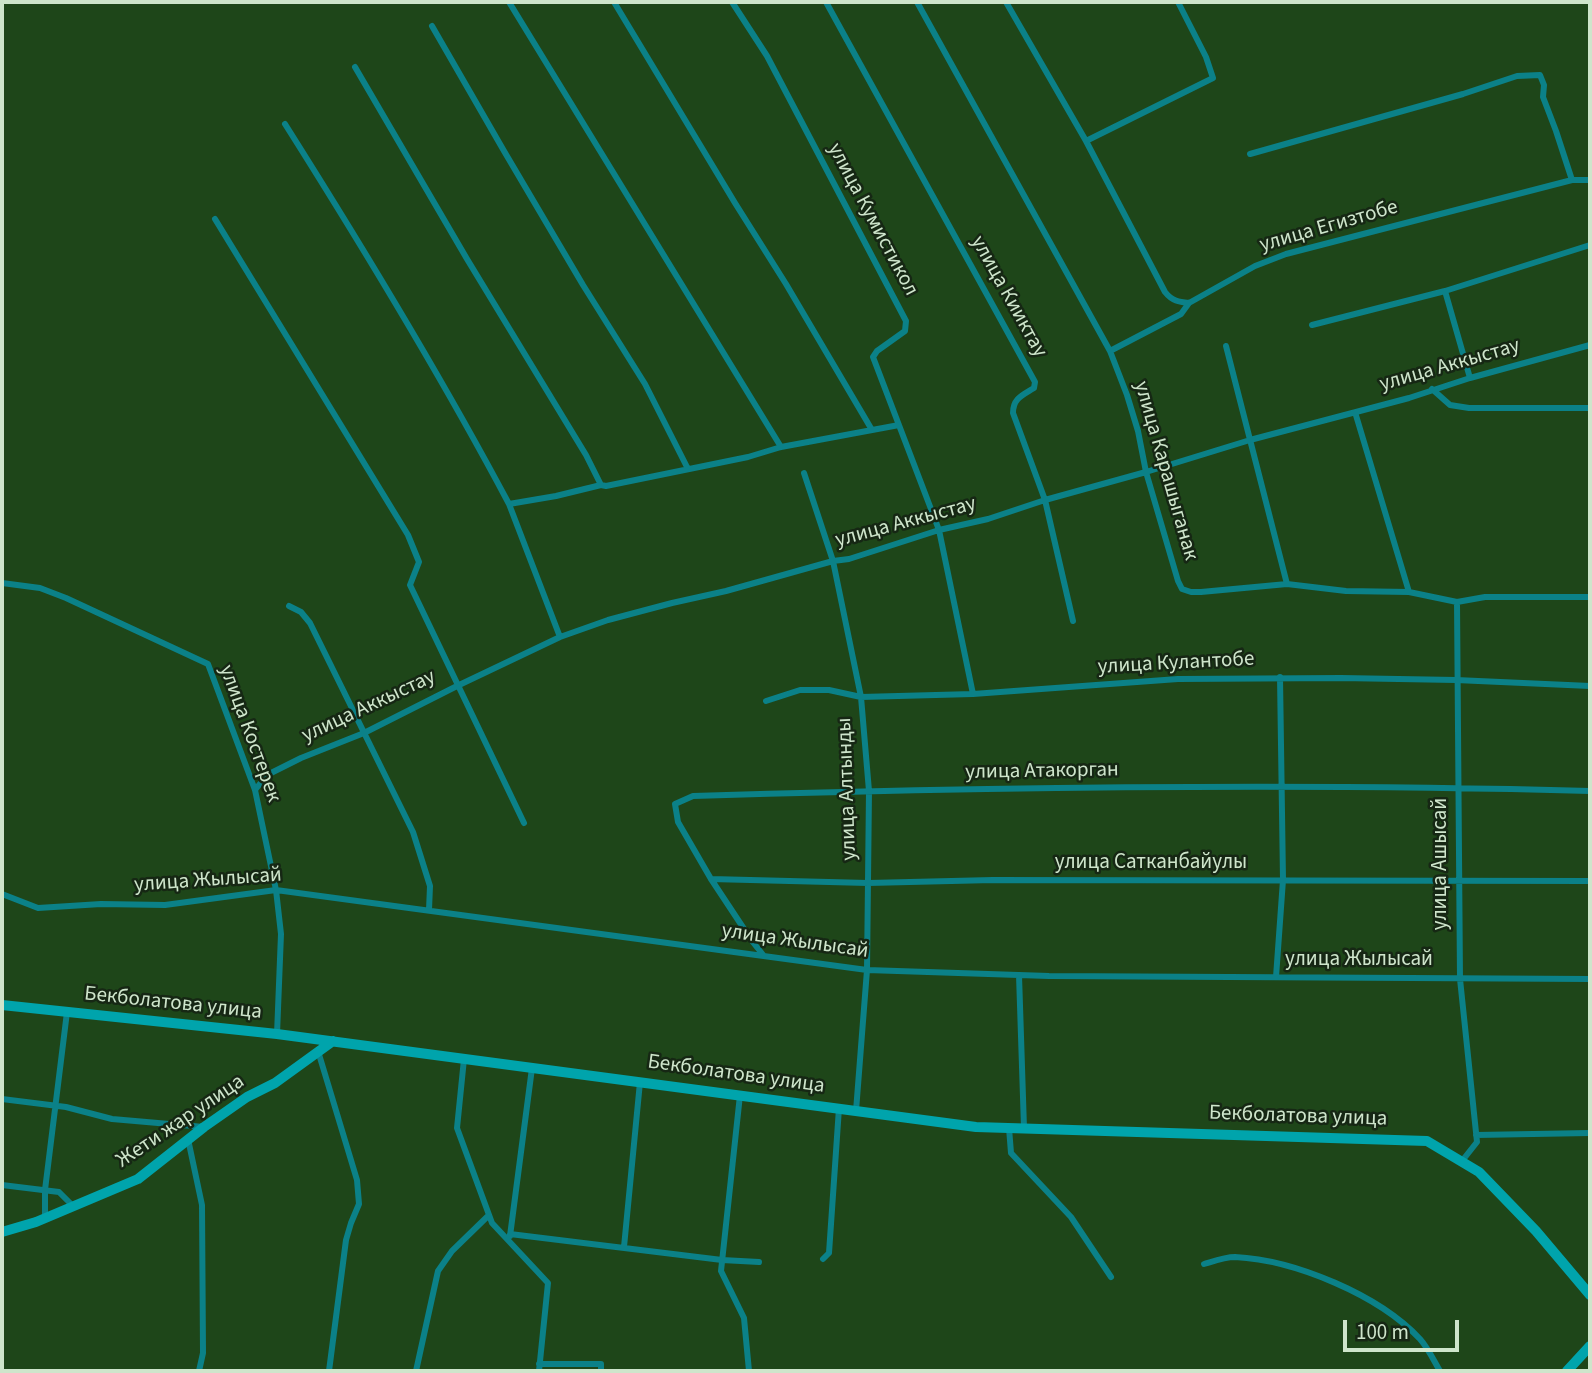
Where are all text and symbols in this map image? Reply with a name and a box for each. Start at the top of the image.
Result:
street label: улица Кумистикол [821,139,923,301]
street label: улица Егизтобе [1257,195,1401,259]
street label: улица Кииктау [964,232,1052,362]
street label: улица Аккыстау [1377,334,1523,398]
street label: улица Карашыганак [1127,379,1203,563]
street label: улица Аккыстау [833,492,979,554]
street label: улица Кулантобе [1097,647,1255,681]
street label: улица Костерек [212,662,286,806]
street label: улица Аккыстау [298,665,440,749]
street label: улица Алтынды [833,717,863,861]
street label: улица Атакорган [965,758,1119,786]
street label: улица Ашысай [1428,798,1454,930]
street label: улица Сатканбайулы [1055,850,1247,876]
street label: улица Жылысай [133,863,283,899]
street label: улица Жылысай [720,919,870,965]
street label: улица Жылысай [1285,947,1433,973]
street label: Бекболатова улица [83,982,263,1026]
street label: Бекболатова улица [646,1050,826,1100]
street label: Жети жар улица [112,1070,250,1174]
street label: Бекболатова улица [1208,1101,1388,1133]
scale bar [1347,1306,1462,1350]
text: 100 m [1356,1317,1409,1347]

